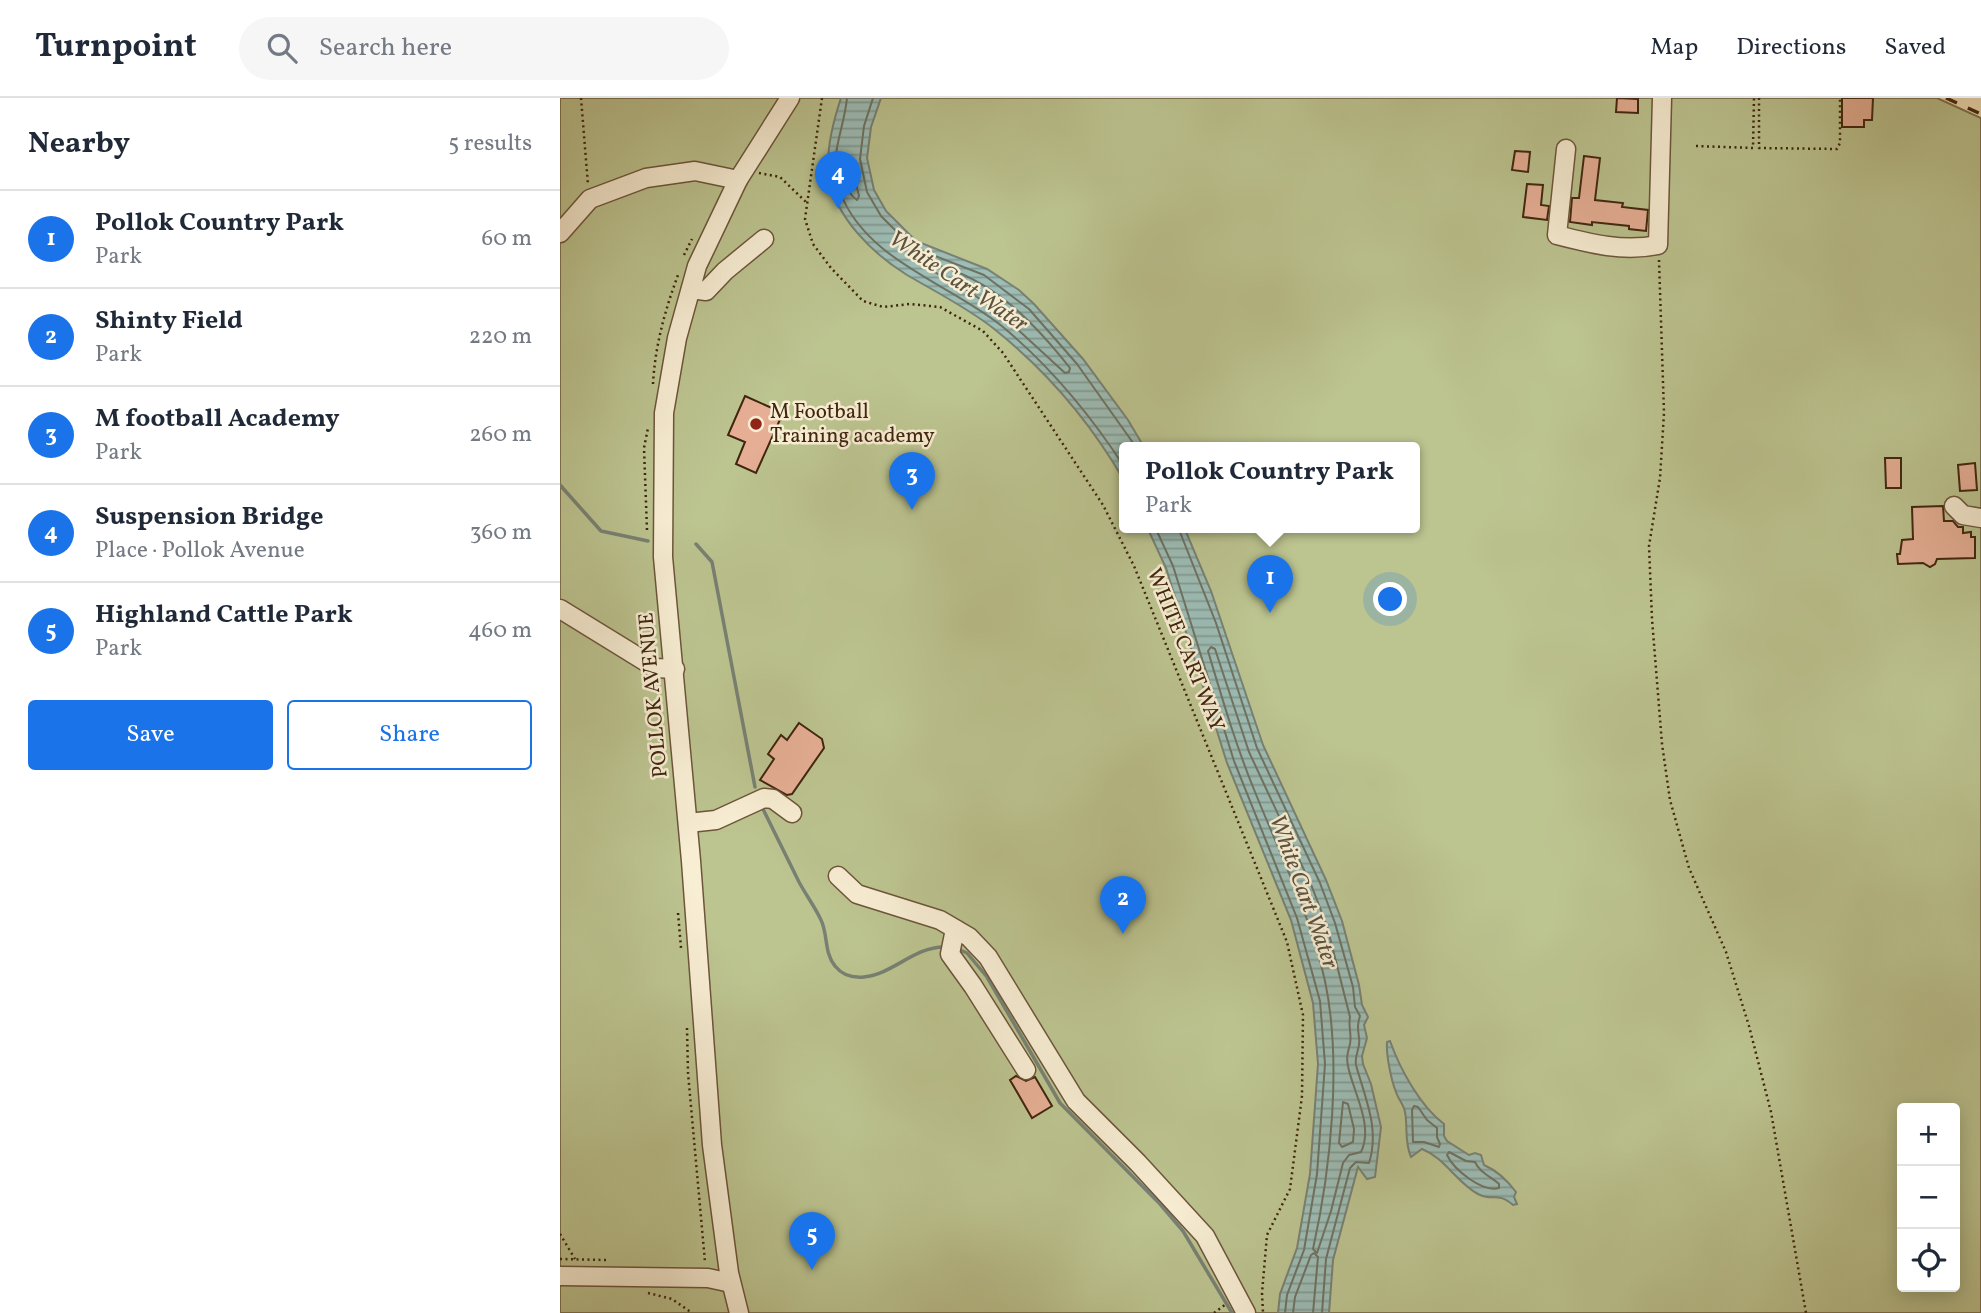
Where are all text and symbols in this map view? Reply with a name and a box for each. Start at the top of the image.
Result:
search box [239,17,729,80]
text: Turnpoint [35,25,197,71]
icon: search [263,29,301,67]
text: Search here [319,30,452,66]
text: Map [1650,31,1698,65]
text: Directions [1736,31,1846,65]
text: Saved [1884,31,1946,65]
text: Nearby [28,123,130,165]
text: 5 results [448,128,532,160]
pin: 4 [815,151,861,209]
text: Pollok Country Park [95,205,344,241]
text: 1 [46,223,56,255]
text: 60 m [482,223,532,255]
water label: White Cart Water [882,224,1034,341]
text: Park [95,241,142,273]
text: Shinty Field [95,303,243,339]
text: 2 [45,321,57,353]
text: 220 m [469,321,532,353]
text: Park [95,339,142,371]
place label: M Football Training academy [770,398,935,451]
text: M football Academy [95,401,340,437]
marker: M Football Training academy [748,416,764,432]
text: 3 [45,419,57,451]
text: 260 m [469,419,532,451]
text: Park [95,437,142,469]
popup [1119,442,1420,533]
pin: 3 [889,452,935,510]
text: Pollok Country Park [1145,454,1394,490]
text: Park [1145,490,1192,522]
text: Suspension Bridge [95,499,323,535]
text: 4 [44,517,58,549]
text: 360 m [470,517,532,549]
text: Place · Pollok Avenue [95,535,305,567]
pin: 1 [1247,555,1293,613]
street label: WHITE CART WAY [1139,564,1231,736]
your location [1373,582,1407,616]
text: Highland Cattle Park [95,597,353,633]
street label: POLLOK AVENUE [632,611,676,779]
text: 5 [45,615,57,647]
text: 460 m [468,615,532,647]
text: Park [95,633,142,665]
button: Save [28,700,273,770]
button: Share [287,700,532,770]
water label: White Cart Water [1260,811,1346,974]
pin: 2 [1100,876,1146,934]
map controls [1897,1103,1960,1292]
button: + [1897,1103,1960,1166]
button: − [1897,1166,1960,1229]
pin: 5 [789,1212,835,1270]
button: locate [1897,1229,1960,1292]

